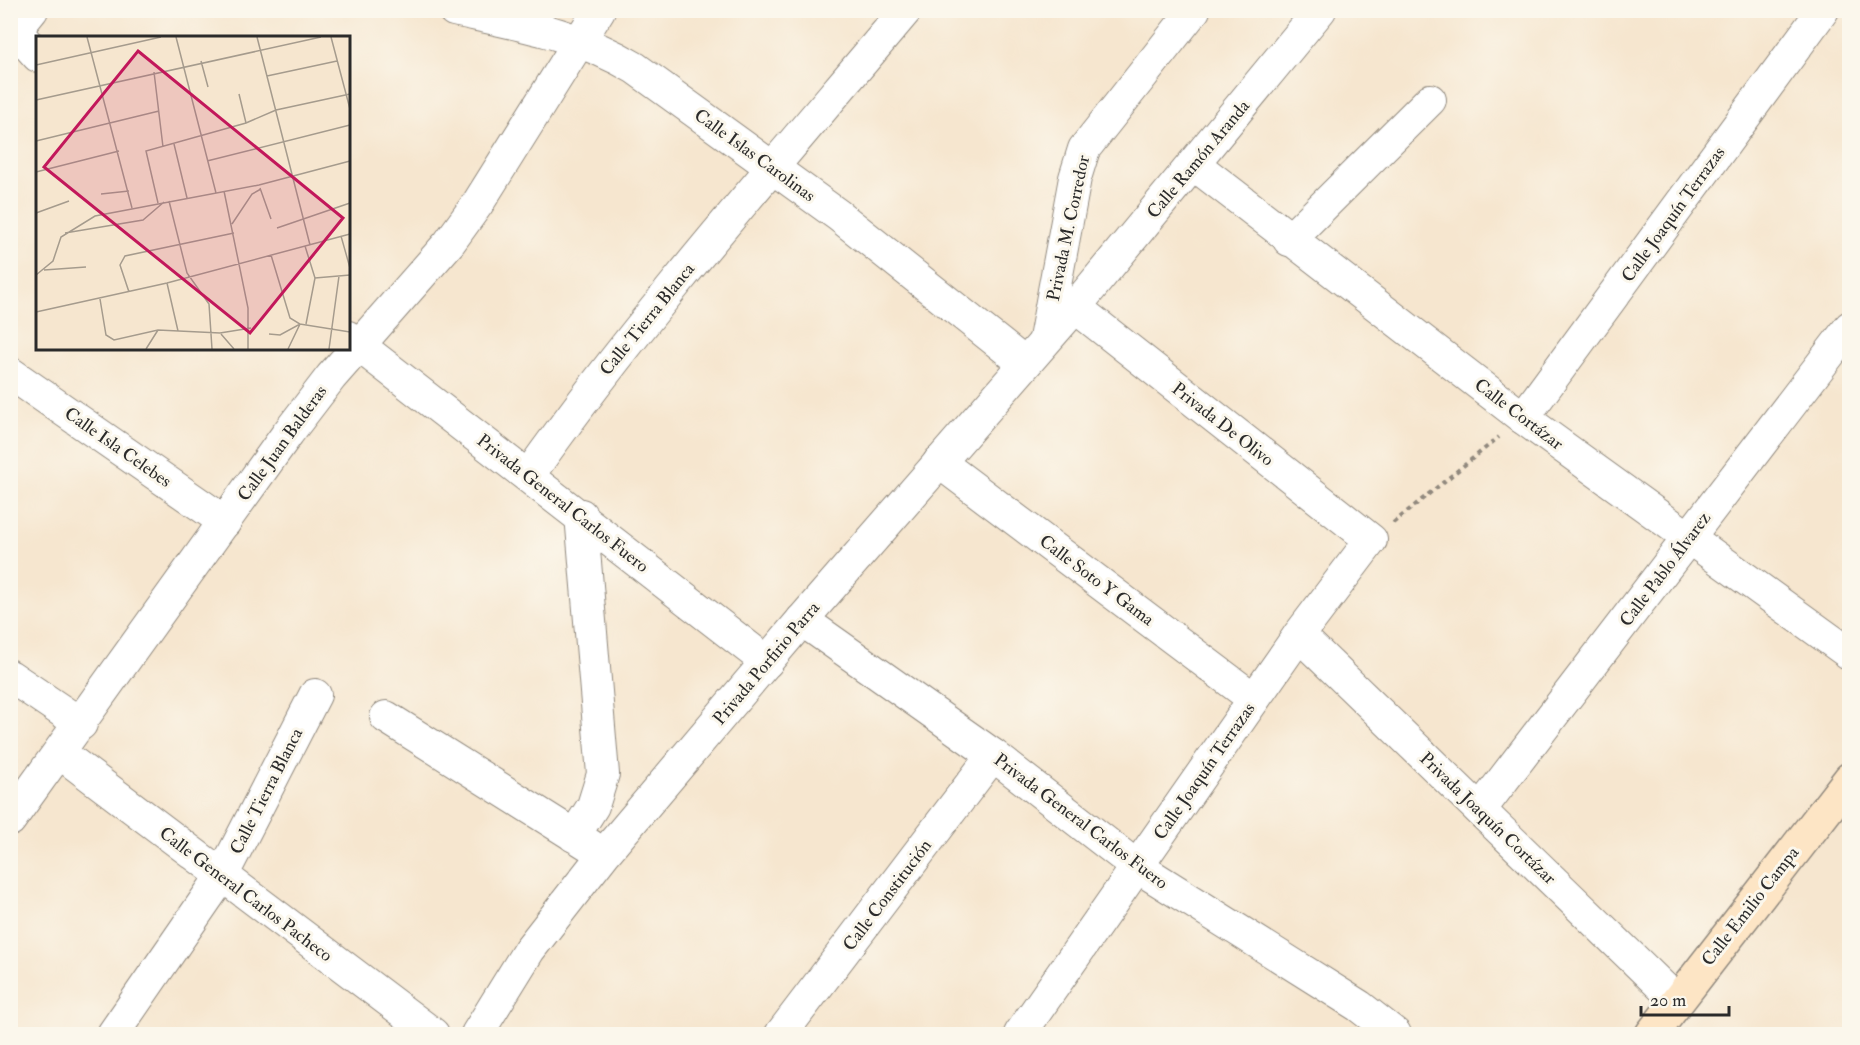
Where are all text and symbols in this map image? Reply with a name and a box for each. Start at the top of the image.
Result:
inset map [36,36,350,350]
street label: Calle Ramón Aranda [1142,95,1255,223]
street label: Calle Islas Carolinas [690,104,820,207]
street label: Calle Joaquín Terrazas [1616,142,1730,287]
street label: Privada M. Corredor [1042,153,1095,303]
street label: Calle Tierra Blanca [595,258,700,380]
street label: Calle Cortázar [1470,373,1568,456]
street label: Privada De Olivo [1167,377,1279,472]
street label: Calle Juan Balderas [233,381,332,506]
street label: Calle Isla Celebes [60,402,176,493]
street label: Privada General Carlos Fuero [472,429,654,578]
street label: Calle Pablo Álvarez [1615,507,1716,631]
street label: Calle Soto Y Gama [1035,530,1159,631]
street label: Privada Porfirio Parra [708,596,825,730]
street label: Calle Joaquín Terrazas [1148,698,1260,844]
street label: Calle Tierra Blanca [225,724,308,858]
street label: Privada Joaquín Cortázar [1415,747,1561,890]
street label: Privada General Carlos Fuero [989,748,1173,895]
street label: Calle General Carlos Pacheco [155,822,337,967]
street label: Calle Constitución [838,835,937,956]
street label: Calle Emilio Campa [1697,841,1805,971]
scale bar [1641,979,1730,1017]
text: 20 m [1650,989,1686,1012]

